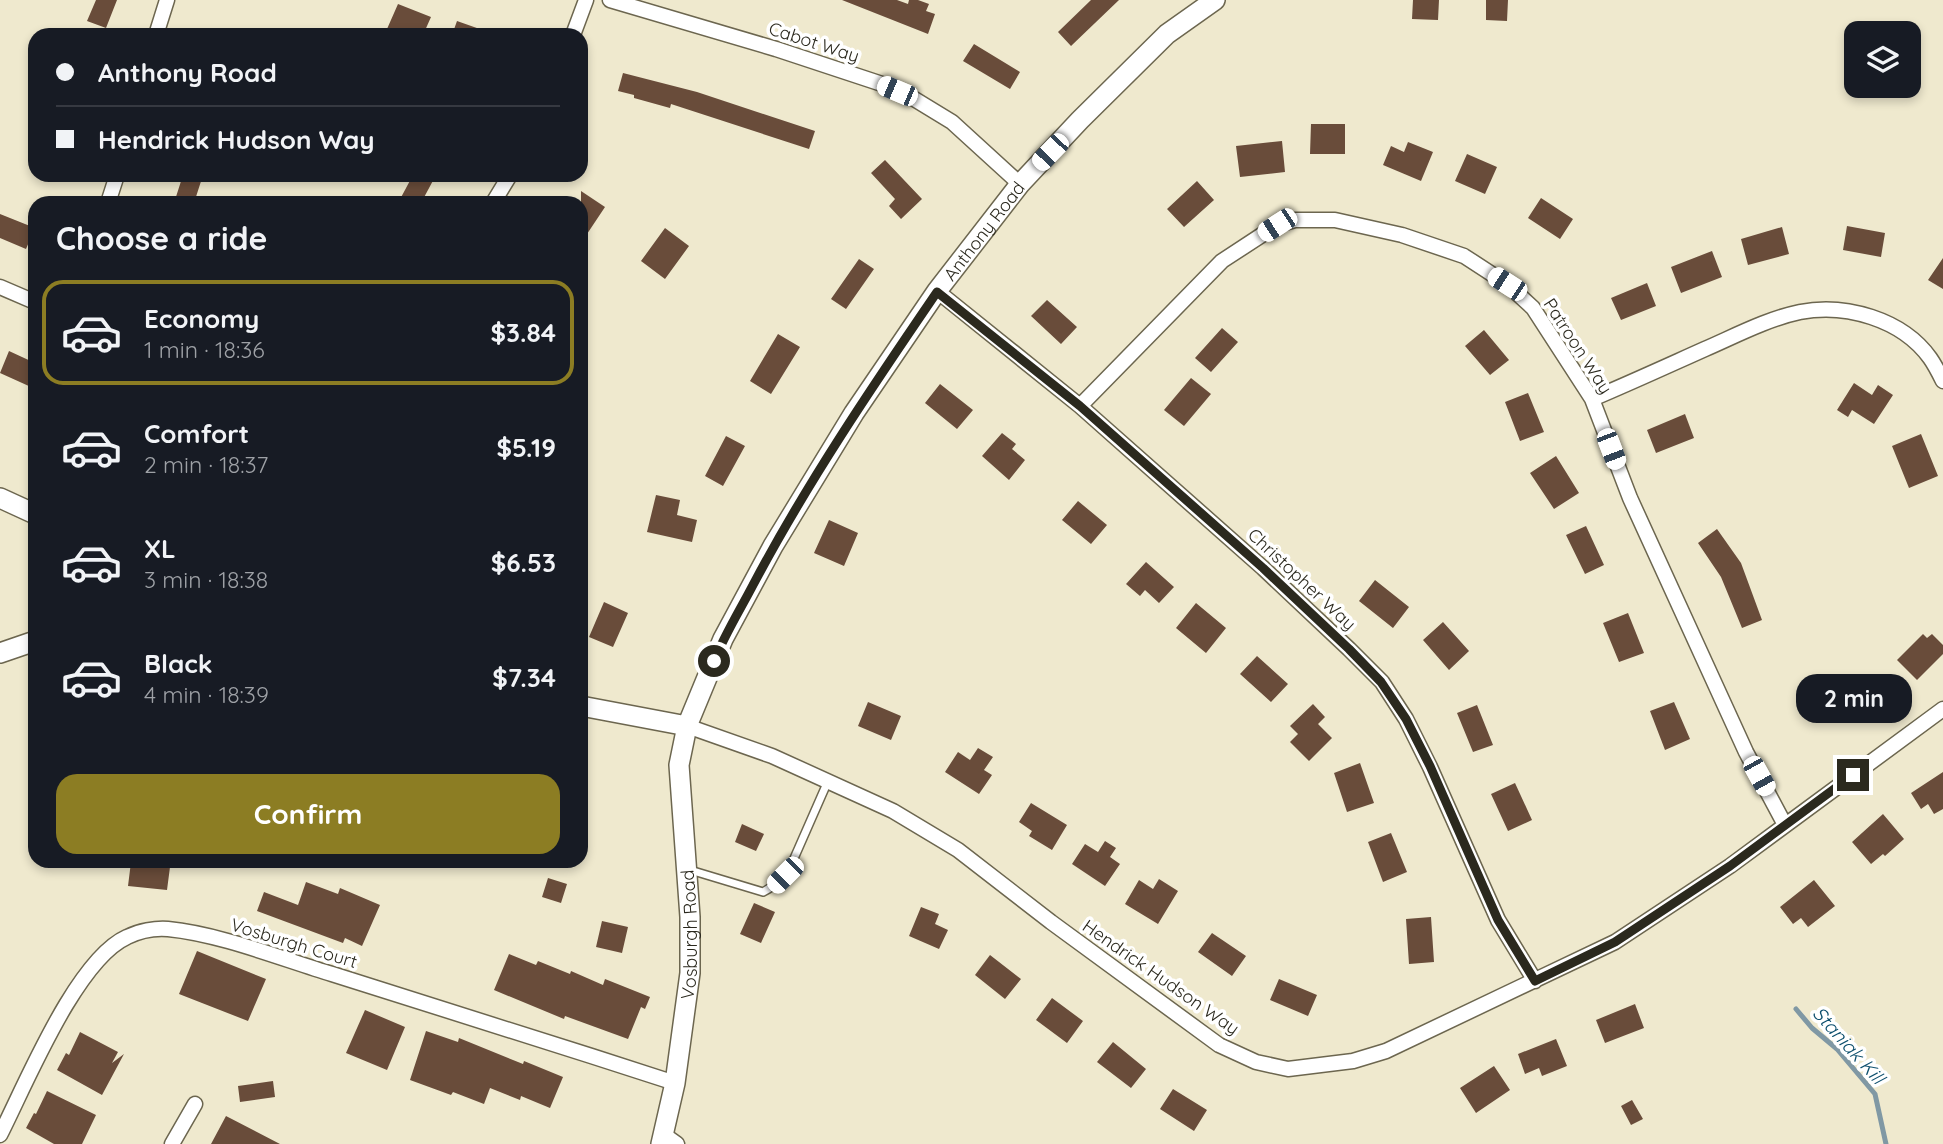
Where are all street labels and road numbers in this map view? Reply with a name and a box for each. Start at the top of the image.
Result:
street label: Cabot Way [766,17,862,67]
street label: Anthony Road [938,177,1029,285]
street label: Patroon Way [1539,294,1617,398]
street label: Christopher Way [1243,523,1361,635]
street label: Vosburgh Road [675,869,702,1001]
street label: Vosburgh Court [228,913,360,973]
street label: Hendrick Hudson Way [1078,914,1244,1040]

